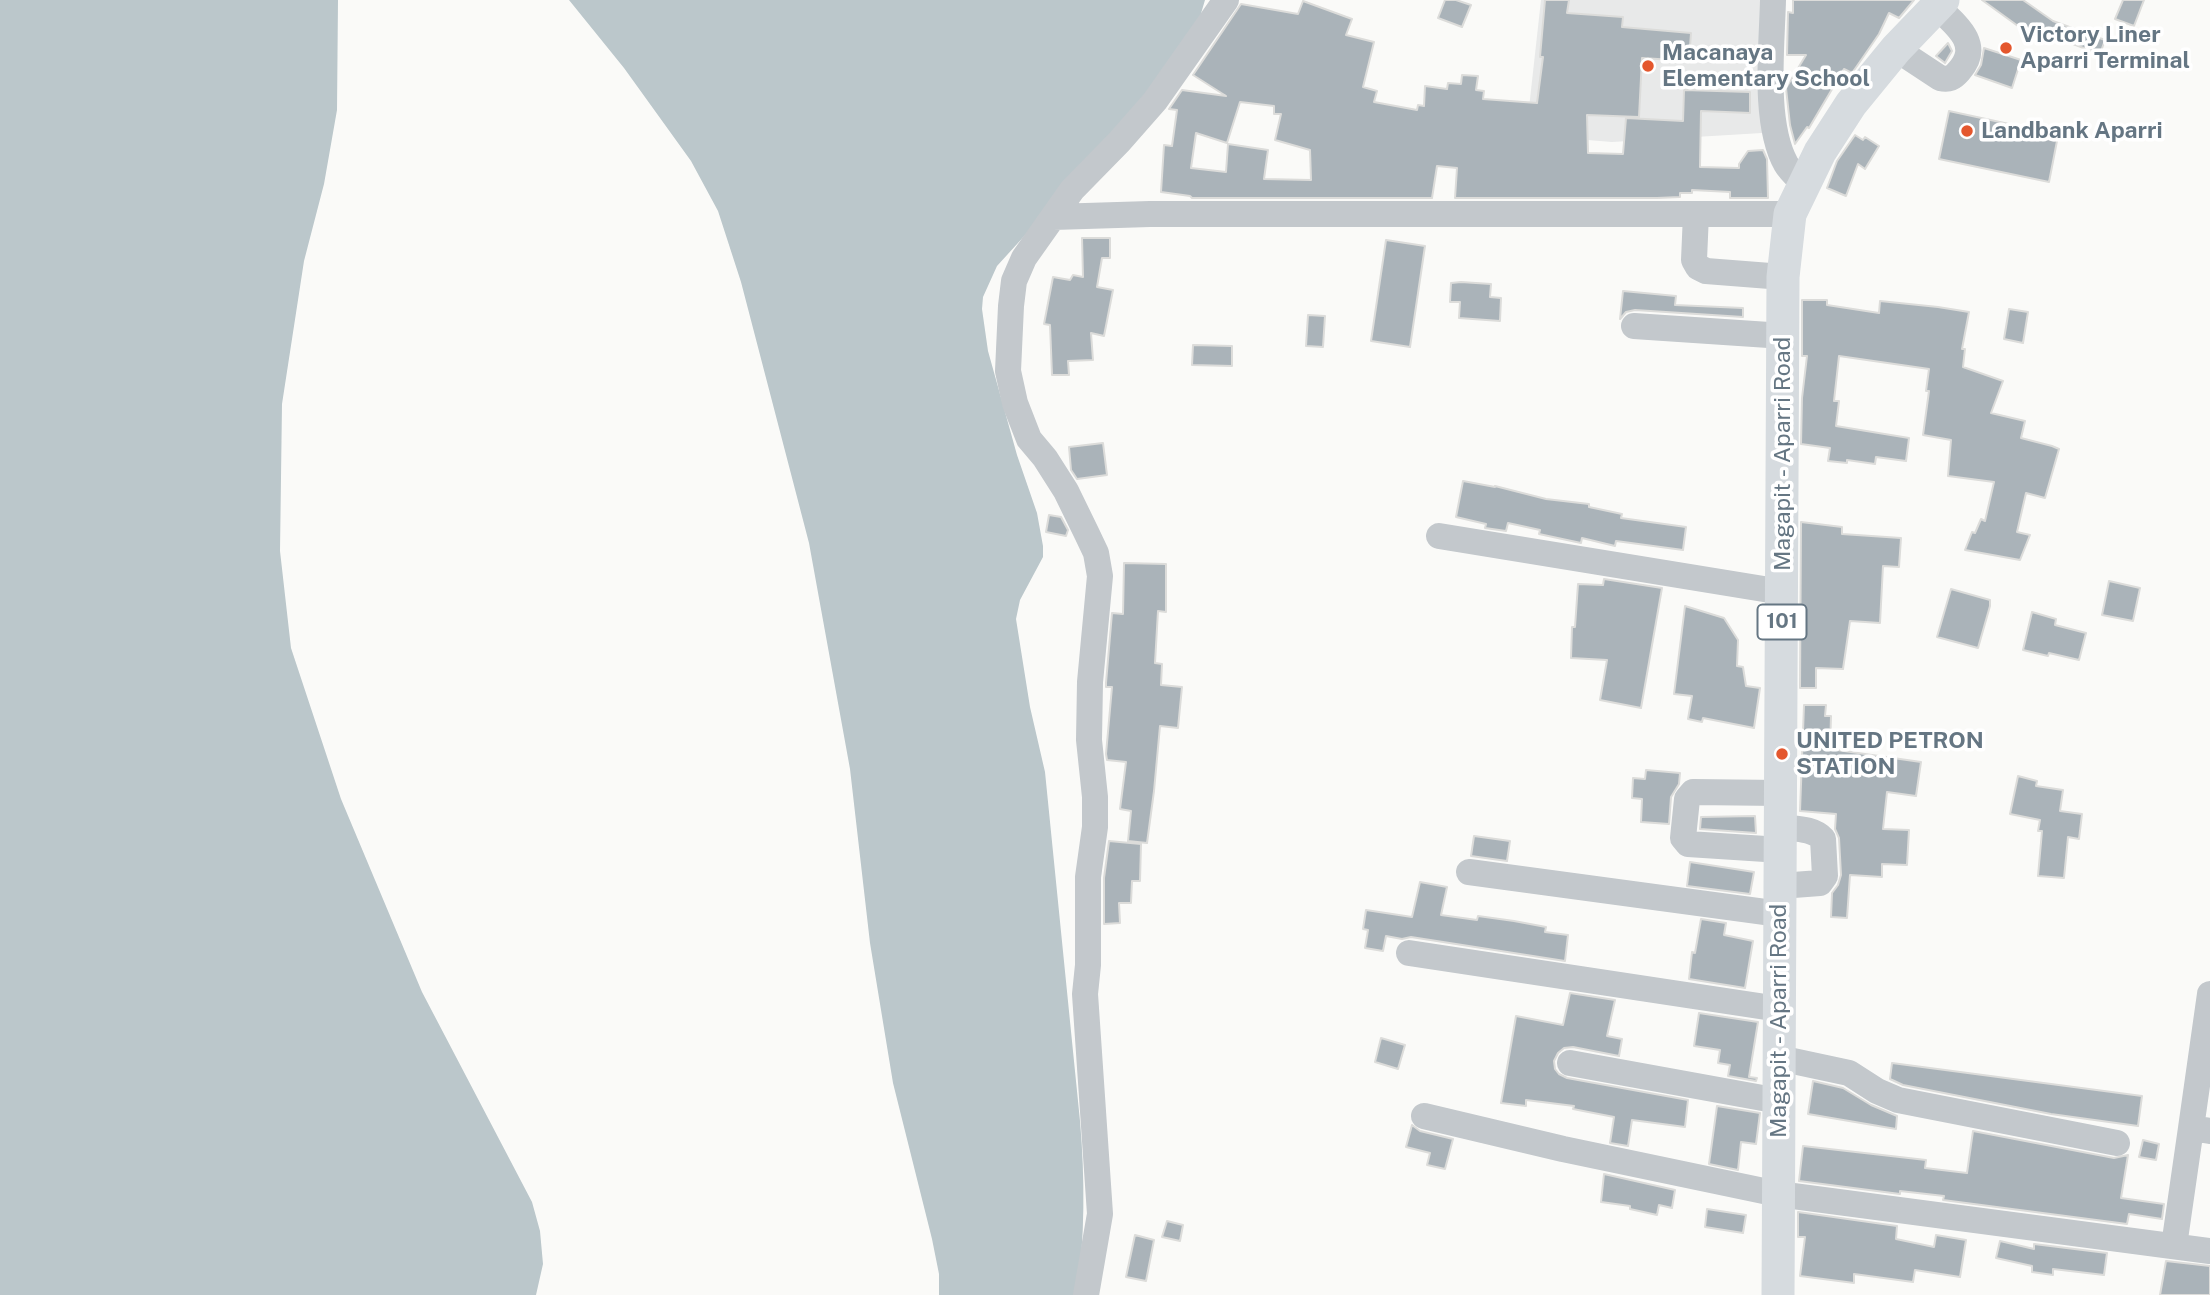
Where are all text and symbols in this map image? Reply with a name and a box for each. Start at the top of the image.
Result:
place label: Victory Liner Aparri Terminal [2020,21,2190,75]
place label: Macanaya Elementary School [1662,39,1870,93]
marker: Victory Liner Aparri Terminal [1998,40,2014,56]
marker: Macanaya Elementary School [1640,58,1656,74]
place label: Landbank Aparri [1981,117,2163,145]
marker: Landbank Aparri [1959,123,1975,139]
street label: Magapit - Aparri Road [1769,337,1797,571]
road number: 101 [1758,604,1806,640]
place label: UNITED PETRON STATION [1796,727,1984,781]
marker: UNITED PETRON STATION [1774,746,1790,762]
street label: Magapit - Aparri Road [1765,904,1793,1138]

